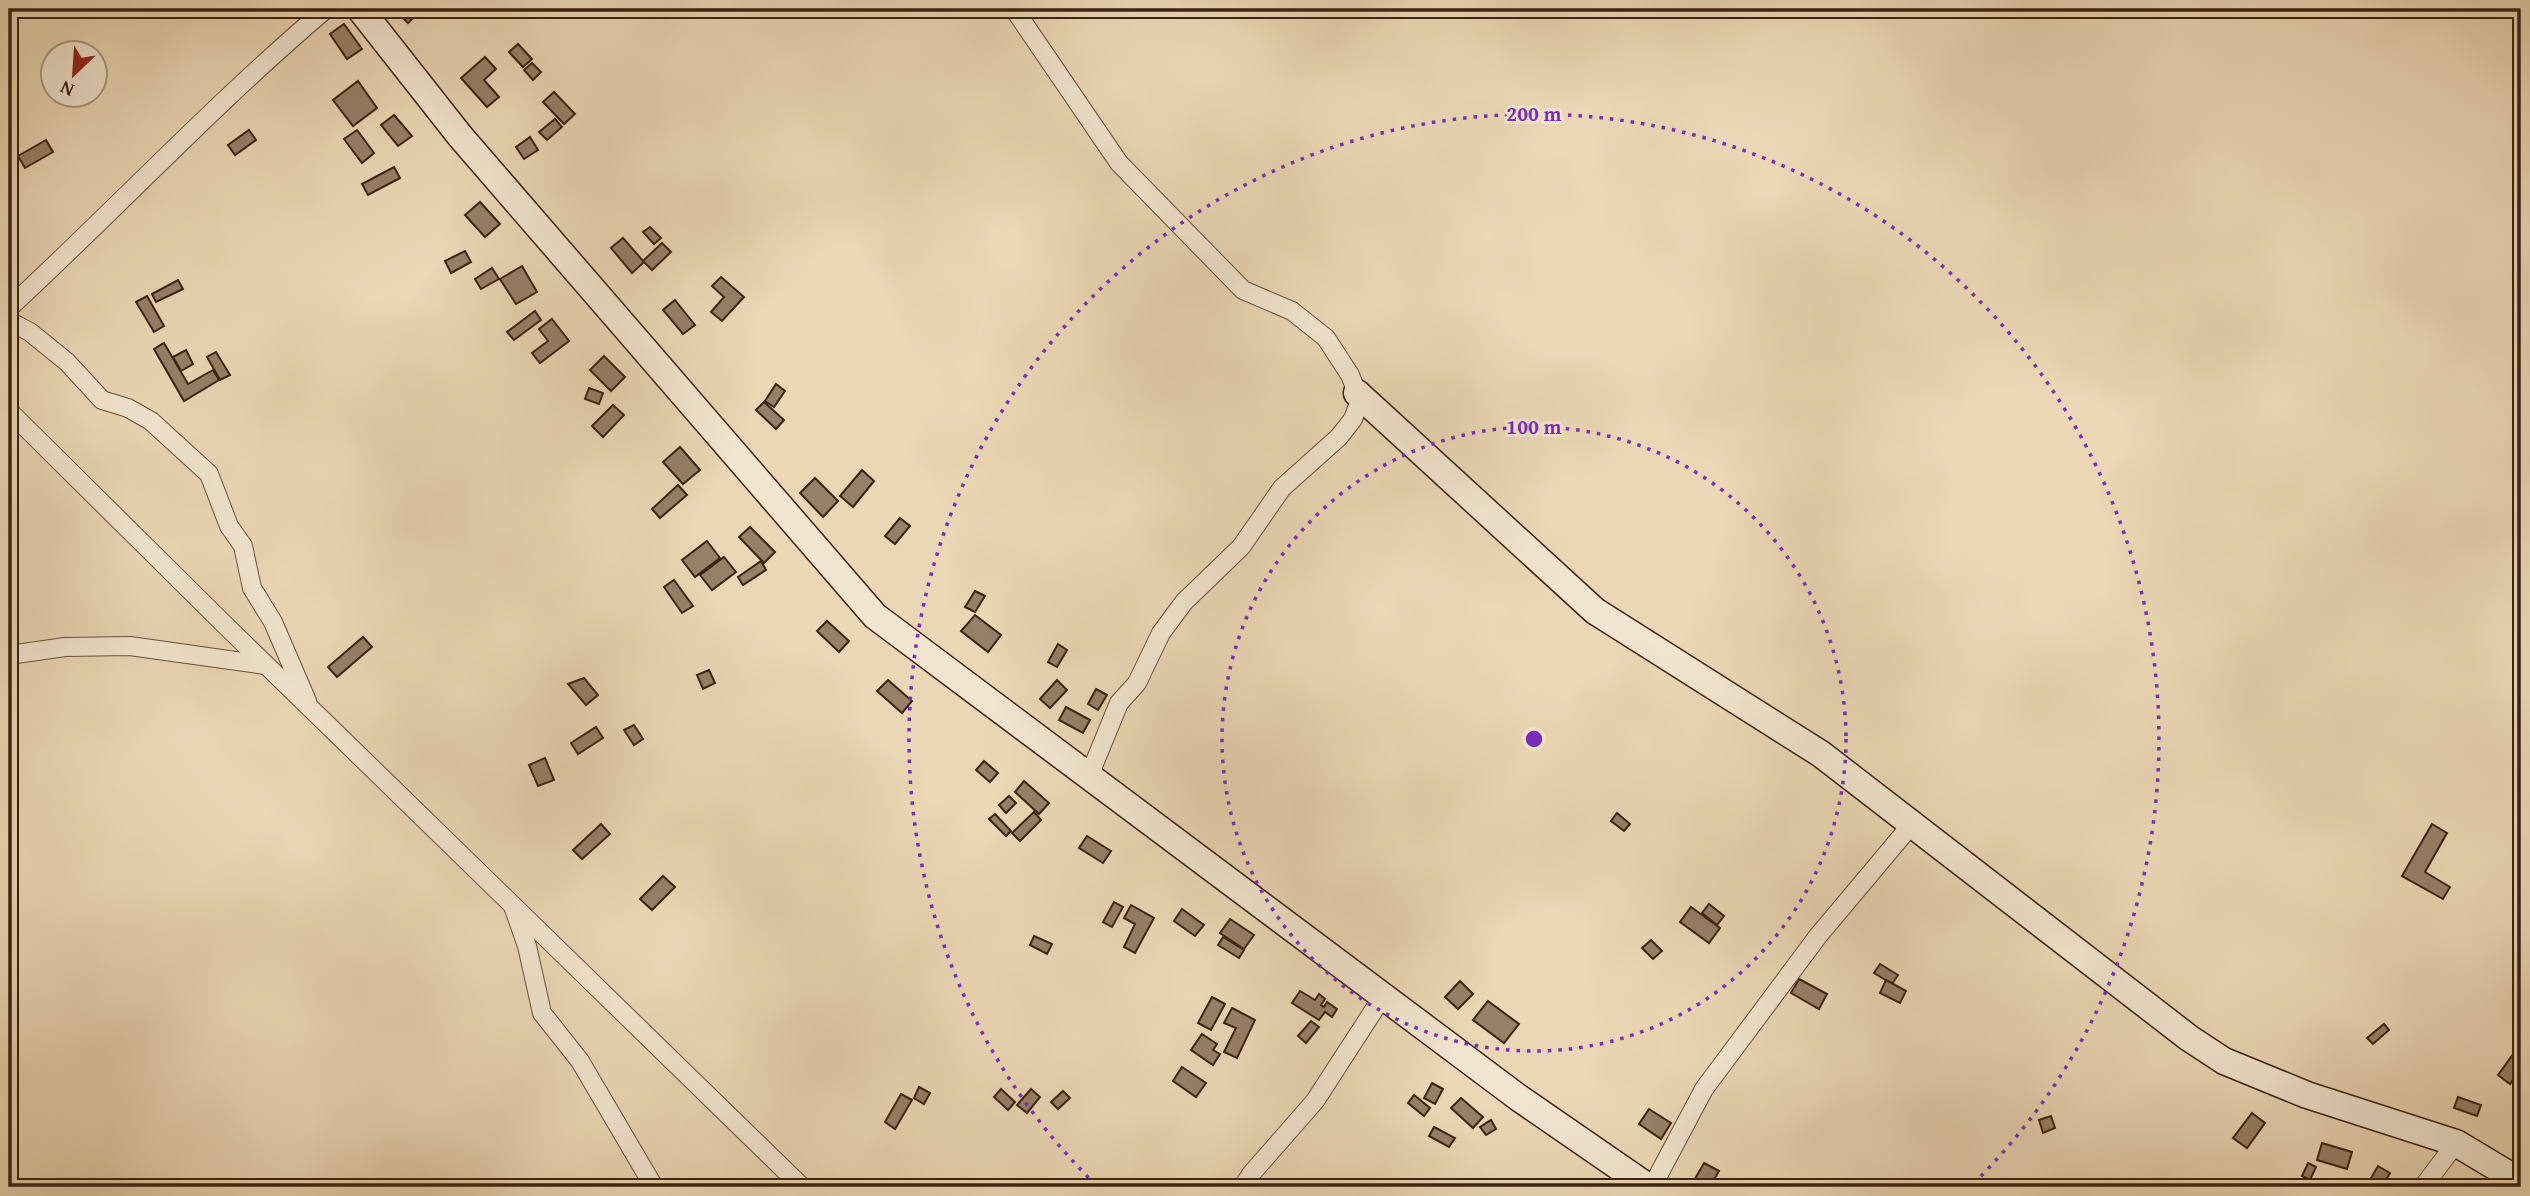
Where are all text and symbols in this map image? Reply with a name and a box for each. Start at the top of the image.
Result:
north arrow [38,38,108,108]
text: N [55,74,78,105]
text: 200 m [1506,98,1562,129]
text: 100 m [1506,411,1562,442]
centre of rings [1522,727,1546,751]

